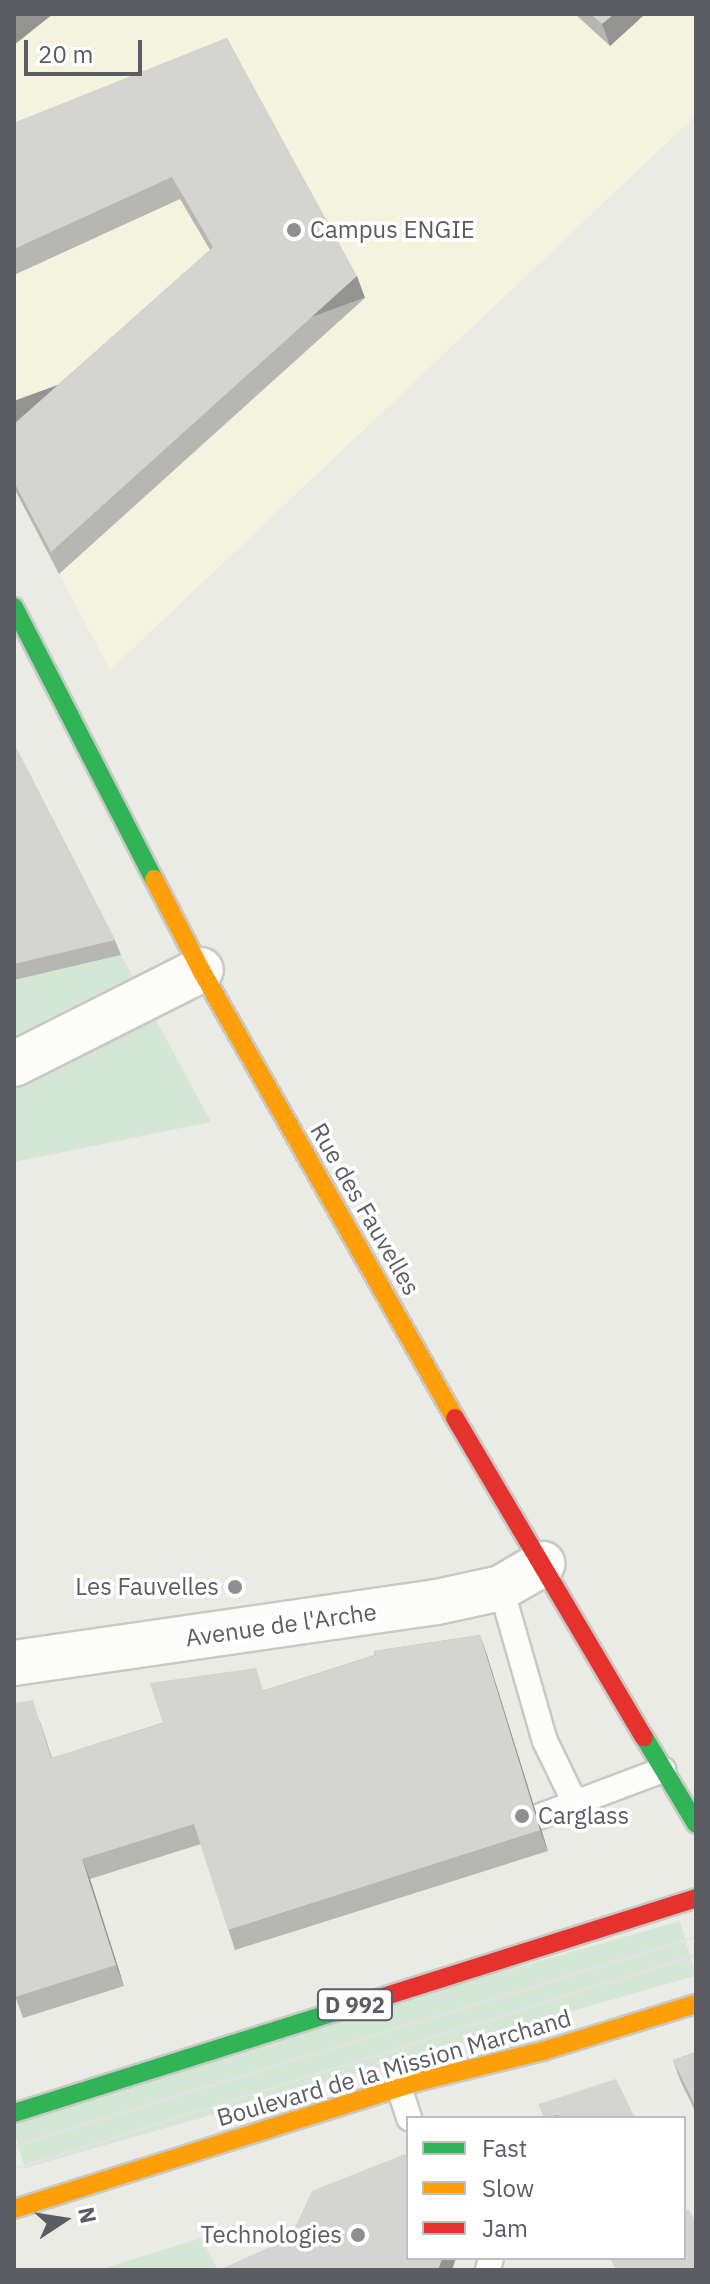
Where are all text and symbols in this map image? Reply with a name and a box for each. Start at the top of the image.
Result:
scale bar [28,24,146,74]
text: 20 m [38,38,93,70]
place label: Campus ENGIE [310,216,475,244]
marker: Campus ENGIE [285,221,303,239]
street label: Rue des Fauvelles [304,1118,426,1300]
place label: Les Fauvelles [75,1573,219,1601]
marker: Les Fauvelles [226,1578,244,1596]
street label: Avenue de l'Arche [184,1597,378,1653]
place label: Carglass [538,1802,629,1830]
marker: Carglass [513,1807,531,1825]
road number: D 992 [315,1987,395,2023]
street label: Boulevard de la Mission Marchand [214,2004,574,2132]
legend [406,2116,686,2260]
text: Fast [482,2132,527,2164]
text: Slow [482,2172,534,2204]
north arrow [24,2180,104,2260]
text: N [72,2204,104,2226]
text: Jam [482,2212,528,2244]
place label: Technologies [200,2221,342,2249]
marker: Technologies [349,2226,367,2244]

